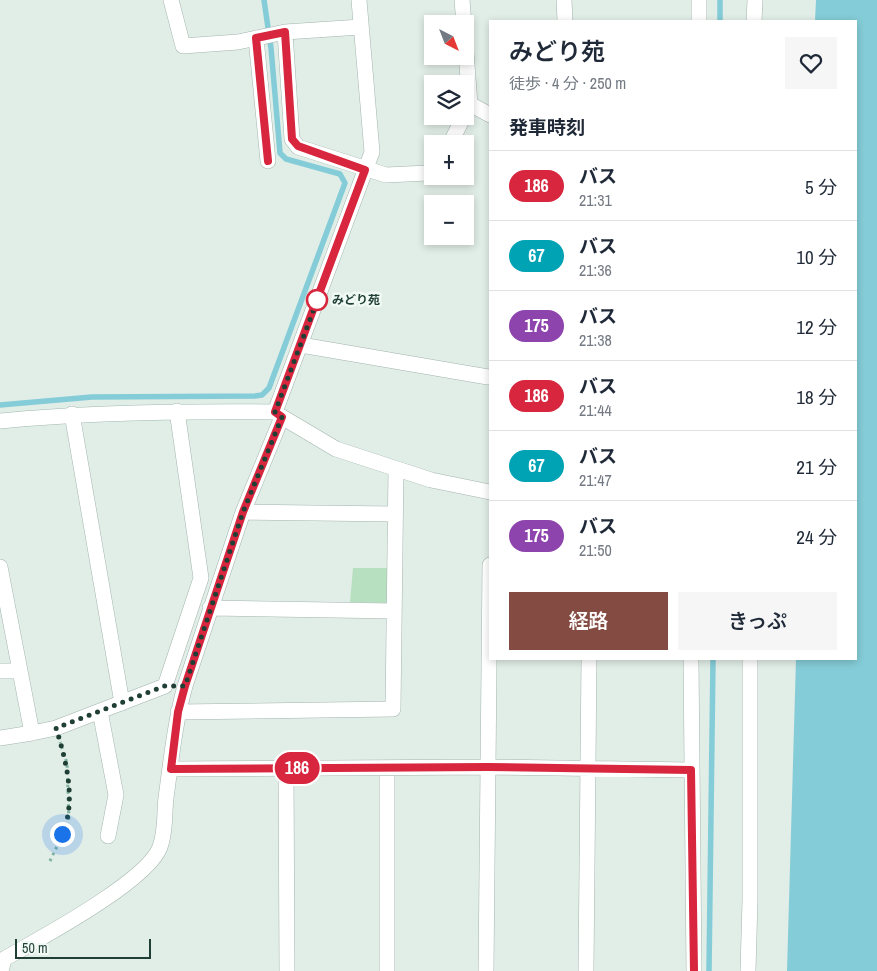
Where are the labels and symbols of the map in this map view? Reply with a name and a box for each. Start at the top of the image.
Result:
north arrow [424,15,474,65]
marker: みどり苑 [306,289,328,311]
place label: みどり苑 [332,292,380,308]
line badge: 186 [268,752,326,784]
your location [50,822,75,847]
scale bar [15,936,151,959]

